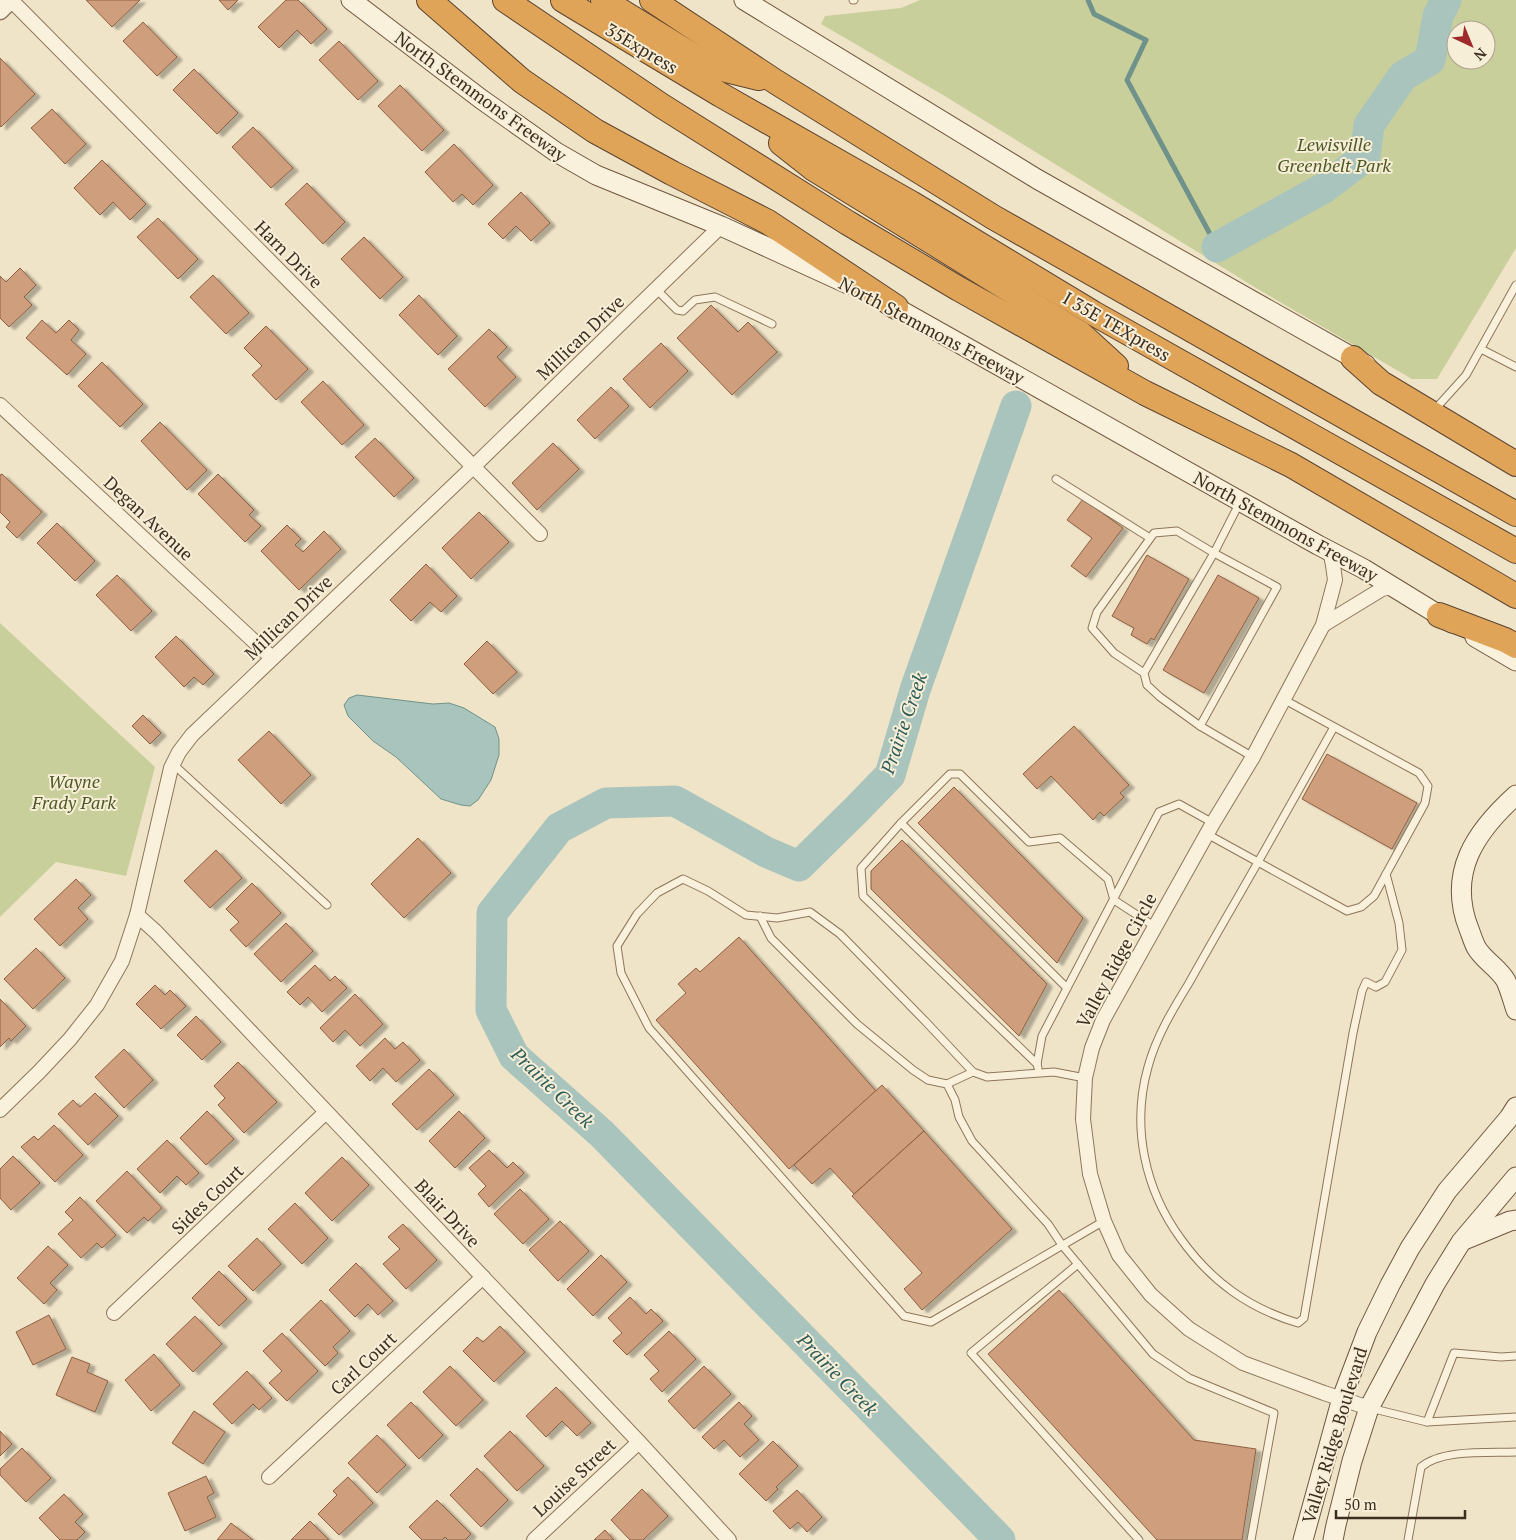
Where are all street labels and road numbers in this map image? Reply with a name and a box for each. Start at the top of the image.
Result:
street label: 35Express [601,17,683,79]
street label: North Stemmons Freeway [390,25,573,167]
street label: Harn Drive [250,215,328,293]
street label: North Stemmons Freeway [835,271,1030,390]
street label: I 35E TEXpress [1059,286,1175,366]
street label: Millican Drive [531,289,629,385]
street label: North Stemmons Freeway [1190,465,1383,587]
street label: Degan Avenue [99,470,199,566]
street label: Millican Drive [239,569,337,665]
street label: Valley Ridge Circle [1070,888,1162,1032]
street label: Sides Court [166,1158,248,1239]
street label: Blair Drive [410,1174,486,1252]
street label: Carl Court [325,1326,402,1400]
street label: Valley Ridge Boulevard [1296,1344,1372,1526]
street label: Louise Street [527,1432,621,1522]

